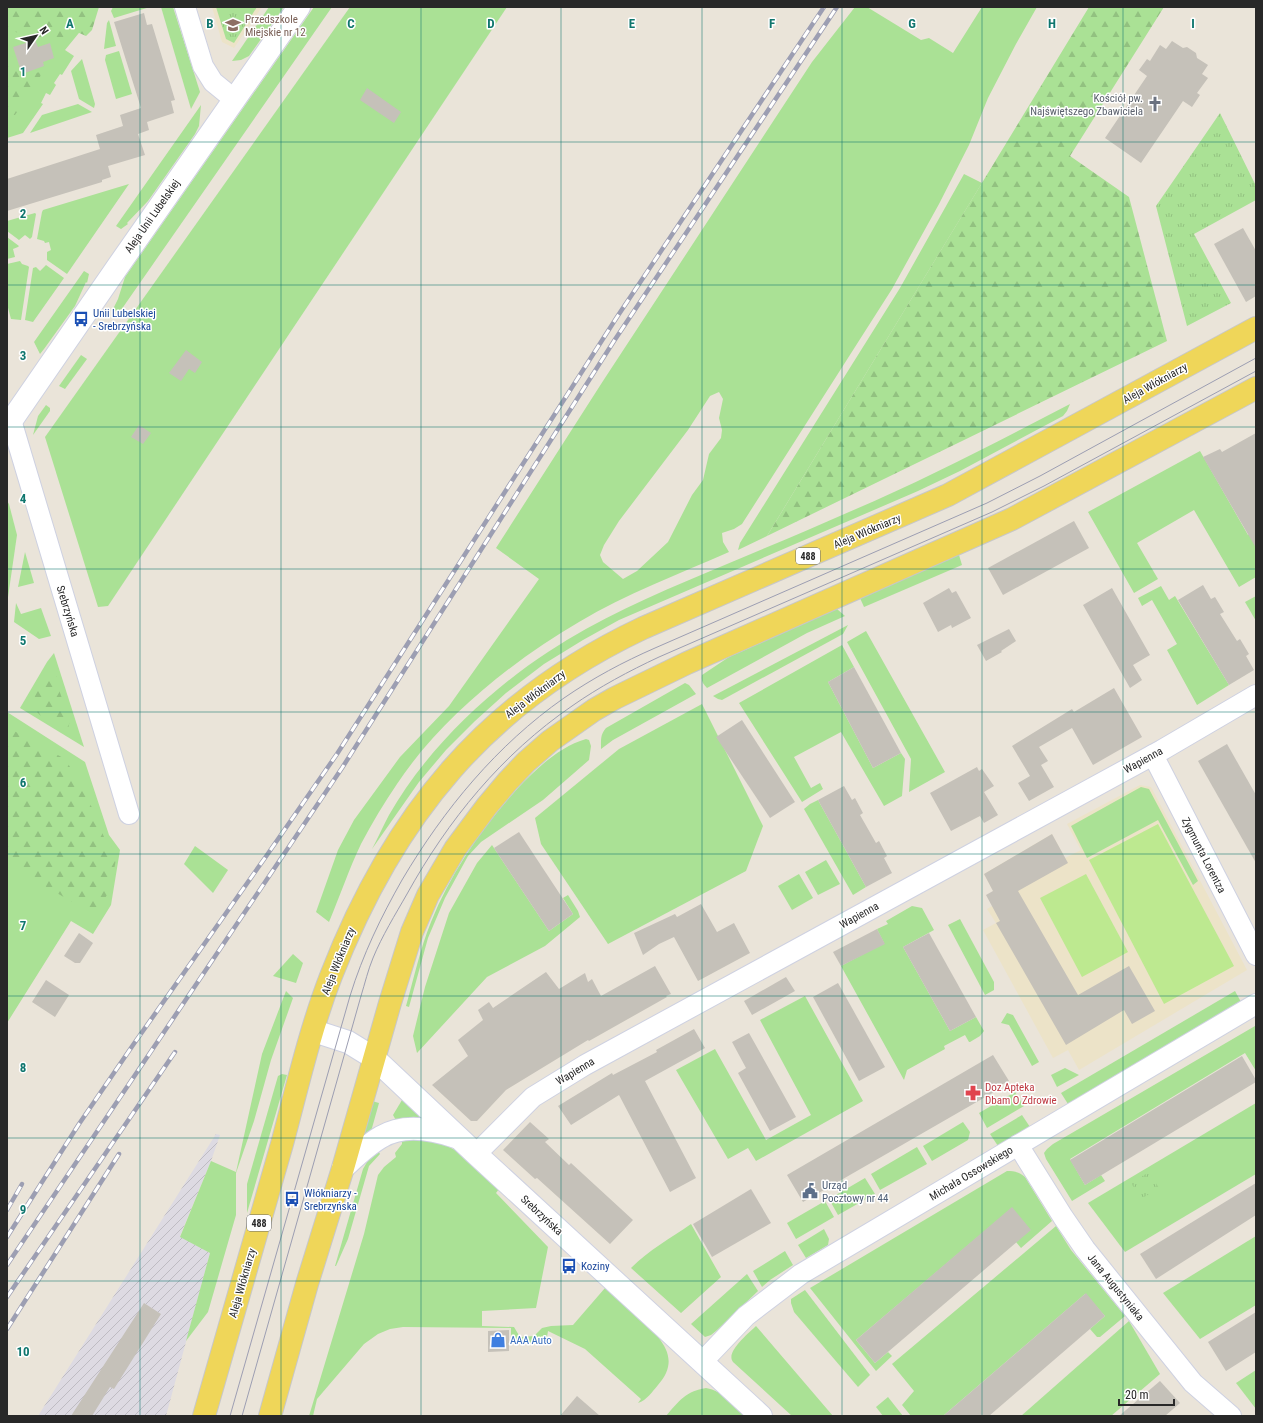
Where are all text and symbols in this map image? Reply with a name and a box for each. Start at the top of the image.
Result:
place label: Przedszkole Miejskie nr 12 [245,13,306,39]
north arrow [16,16,56,56]
text: A [66,16,74,31]
text: B [206,16,214,31]
school or university icon: Przedszkole Miejskie nr 12 [224,16,242,34]
text: C [347,16,355,31]
text: D [487,16,495,31]
text: E [629,16,636,31]
text: F [769,16,775,31]
text: G [908,16,916,31]
text: H [1048,16,1056,31]
text: I [1191,16,1195,31]
text: N [37,24,51,37]
text: 1 [20,64,26,79]
place label: Kościół pw. Najświętszego Zbawiciela [1030,92,1143,118]
church icon: Kościół pw. Najświętszego Zbawiciela [1146,95,1164,113]
street label: Aleja Unii Lubelskiej [122,177,183,256]
text: 2 [20,206,27,221]
place label: Unii Lubelskiej - Srebrzyńska [93,307,156,333]
bus stop icon: Unii Lubelskiej - Srebrzyńska [72,310,90,328]
text: 3 [20,348,26,363]
street label: Aleja Włókniarzy [1121,360,1190,407]
text: 4 [20,491,27,506]
street label: Aleja Włókniarzy [832,511,903,551]
road number: 488 [796,548,820,564]
street label: Srebrzyńska [54,584,81,638]
text: 5 [20,633,27,648]
street label: Aleja Włókniarzy [503,667,568,721]
street label: Wapienna [1121,744,1165,776]
text: 6 [20,775,27,790]
street label: Zygmunta Lorentza [1179,815,1228,895]
street label: Wapienna [837,899,881,931]
text: 7 [20,918,27,933]
street label: Aleja Włókniarzy [319,925,358,997]
street label: Wapienna [554,1055,597,1088]
text: 8 [20,1060,26,1075]
place label: Doz Apteka Dbam O Zdrowie [985,1081,1057,1107]
pharmacy icon: Doz Apteka Dbam O Zdrowie [964,1084,982,1102]
street label: Michała Ossowskiego [927,1143,1016,1203]
place label: Urząd Pocztowy nr 44 [822,1179,889,1205]
public building icon: Urząd Pocztowy nr 44 [801,1182,819,1200]
place label: Włókniarzy - Srebrzyńska [304,1187,357,1213]
bus stop icon: Włókniarzy - Srebrzyńska [283,1190,301,1208]
street label: Srebrzyńska [518,1193,565,1238]
text: 9 [20,1202,26,1217]
road number: 488 [247,1215,271,1231]
street label: Aleja Włókniarzy [226,1246,259,1319]
street label: Jana Augustyniaka [1085,1251,1147,1323]
bus stop icon: Koziny [560,1257,578,1275]
place label: Koziny [581,1260,610,1273]
shop icon: AAA Auto [489,1331,507,1349]
place label: AAA Auto [510,1334,552,1347]
text: 10 [16,1344,30,1359]
scale bar [1119,1381,1174,1407]
text: 20 m [1125,1388,1149,1402]

